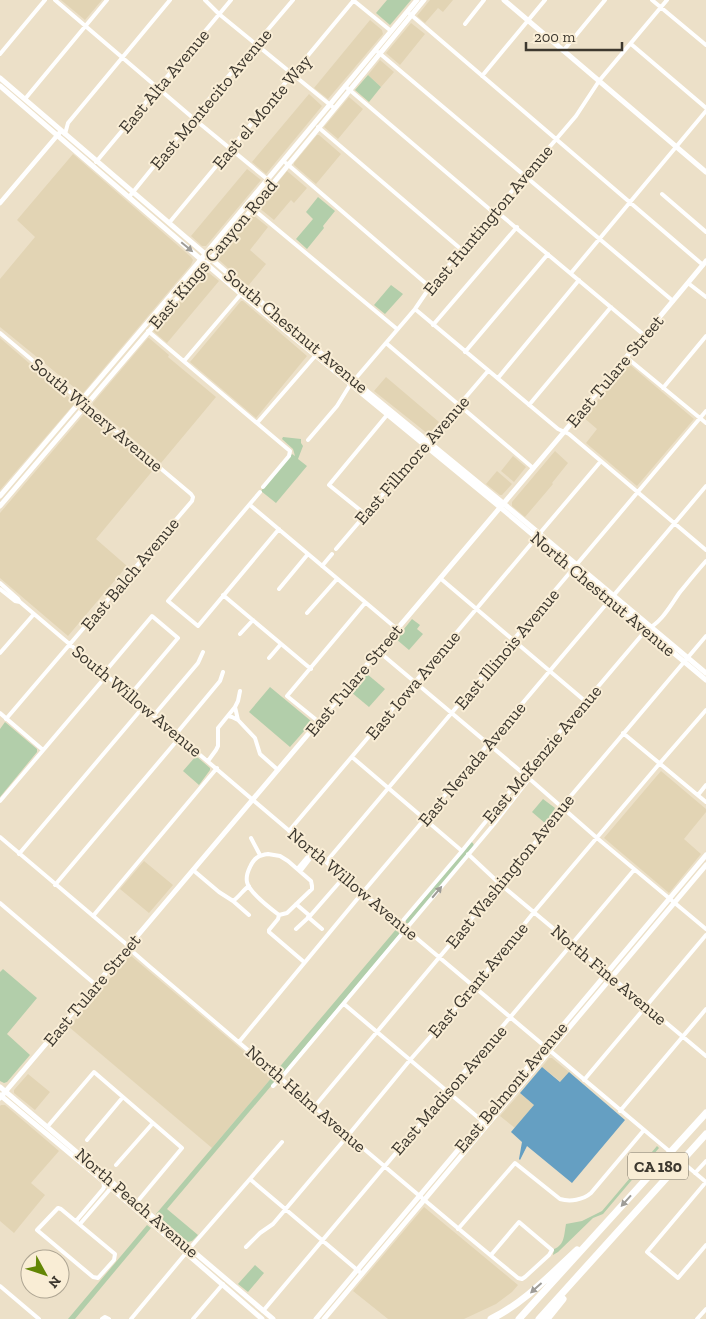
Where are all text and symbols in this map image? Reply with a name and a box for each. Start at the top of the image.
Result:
scale bar [526,20,622,52]
street label: East Alta Avenue [114,24,214,138]
street label: East Montecito Avenue [145,24,277,174]
text: 200 m [534,28,575,46]
street label: East el Monte Way [208,50,317,174]
street label: East Huntington Avenue [418,140,558,300]
street label: East Kings Canyon Road [144,175,282,333]
one-way arrow [180,242,193,253]
street label: South Chestnut Avenue [219,264,373,398]
street label: East Tulare Street [562,310,669,432]
street label: South Winery Avenue [26,353,168,477]
street label: East Fillmore Avenue [350,391,474,529]
street label: East Balch Avenue [76,513,184,635]
street label: North Chestnut Avenue [526,527,680,661]
street label: East Illinois Avenue [450,584,564,714]
street label: East Tulare Street [301,619,408,741]
street label: East Iowa Avenue [361,626,465,744]
street label: South Willow Avenue [67,640,207,762]
street label: East McKenzie Avenue [478,680,606,828]
street label: East Nevada Avenue [413,697,531,831]
street label: East Washington Avenue [441,789,579,953]
street label: North Willow Avenue [283,823,423,945]
one-way arrow [431,886,443,898]
street label: East Grant Avenue [423,918,533,1042]
street label: North Fine Avenue [546,920,672,1030]
street label: East Tulare Street [39,929,146,1051]
street label: East Belmont Avenue [450,1017,572,1157]
street label: East Madison Avenue [386,1020,512,1160]
street label: North Helm Avenue [241,1041,371,1157]
street label: North Peach Avenue [71,1143,203,1263]
road number: CA 180 [628,1152,688,1180]
one-way arrow [621,1195,632,1208]
north arrow [20,1249,70,1299]
text: N [44,1272,65,1292]
one-way arrow [530,1282,542,1294]

